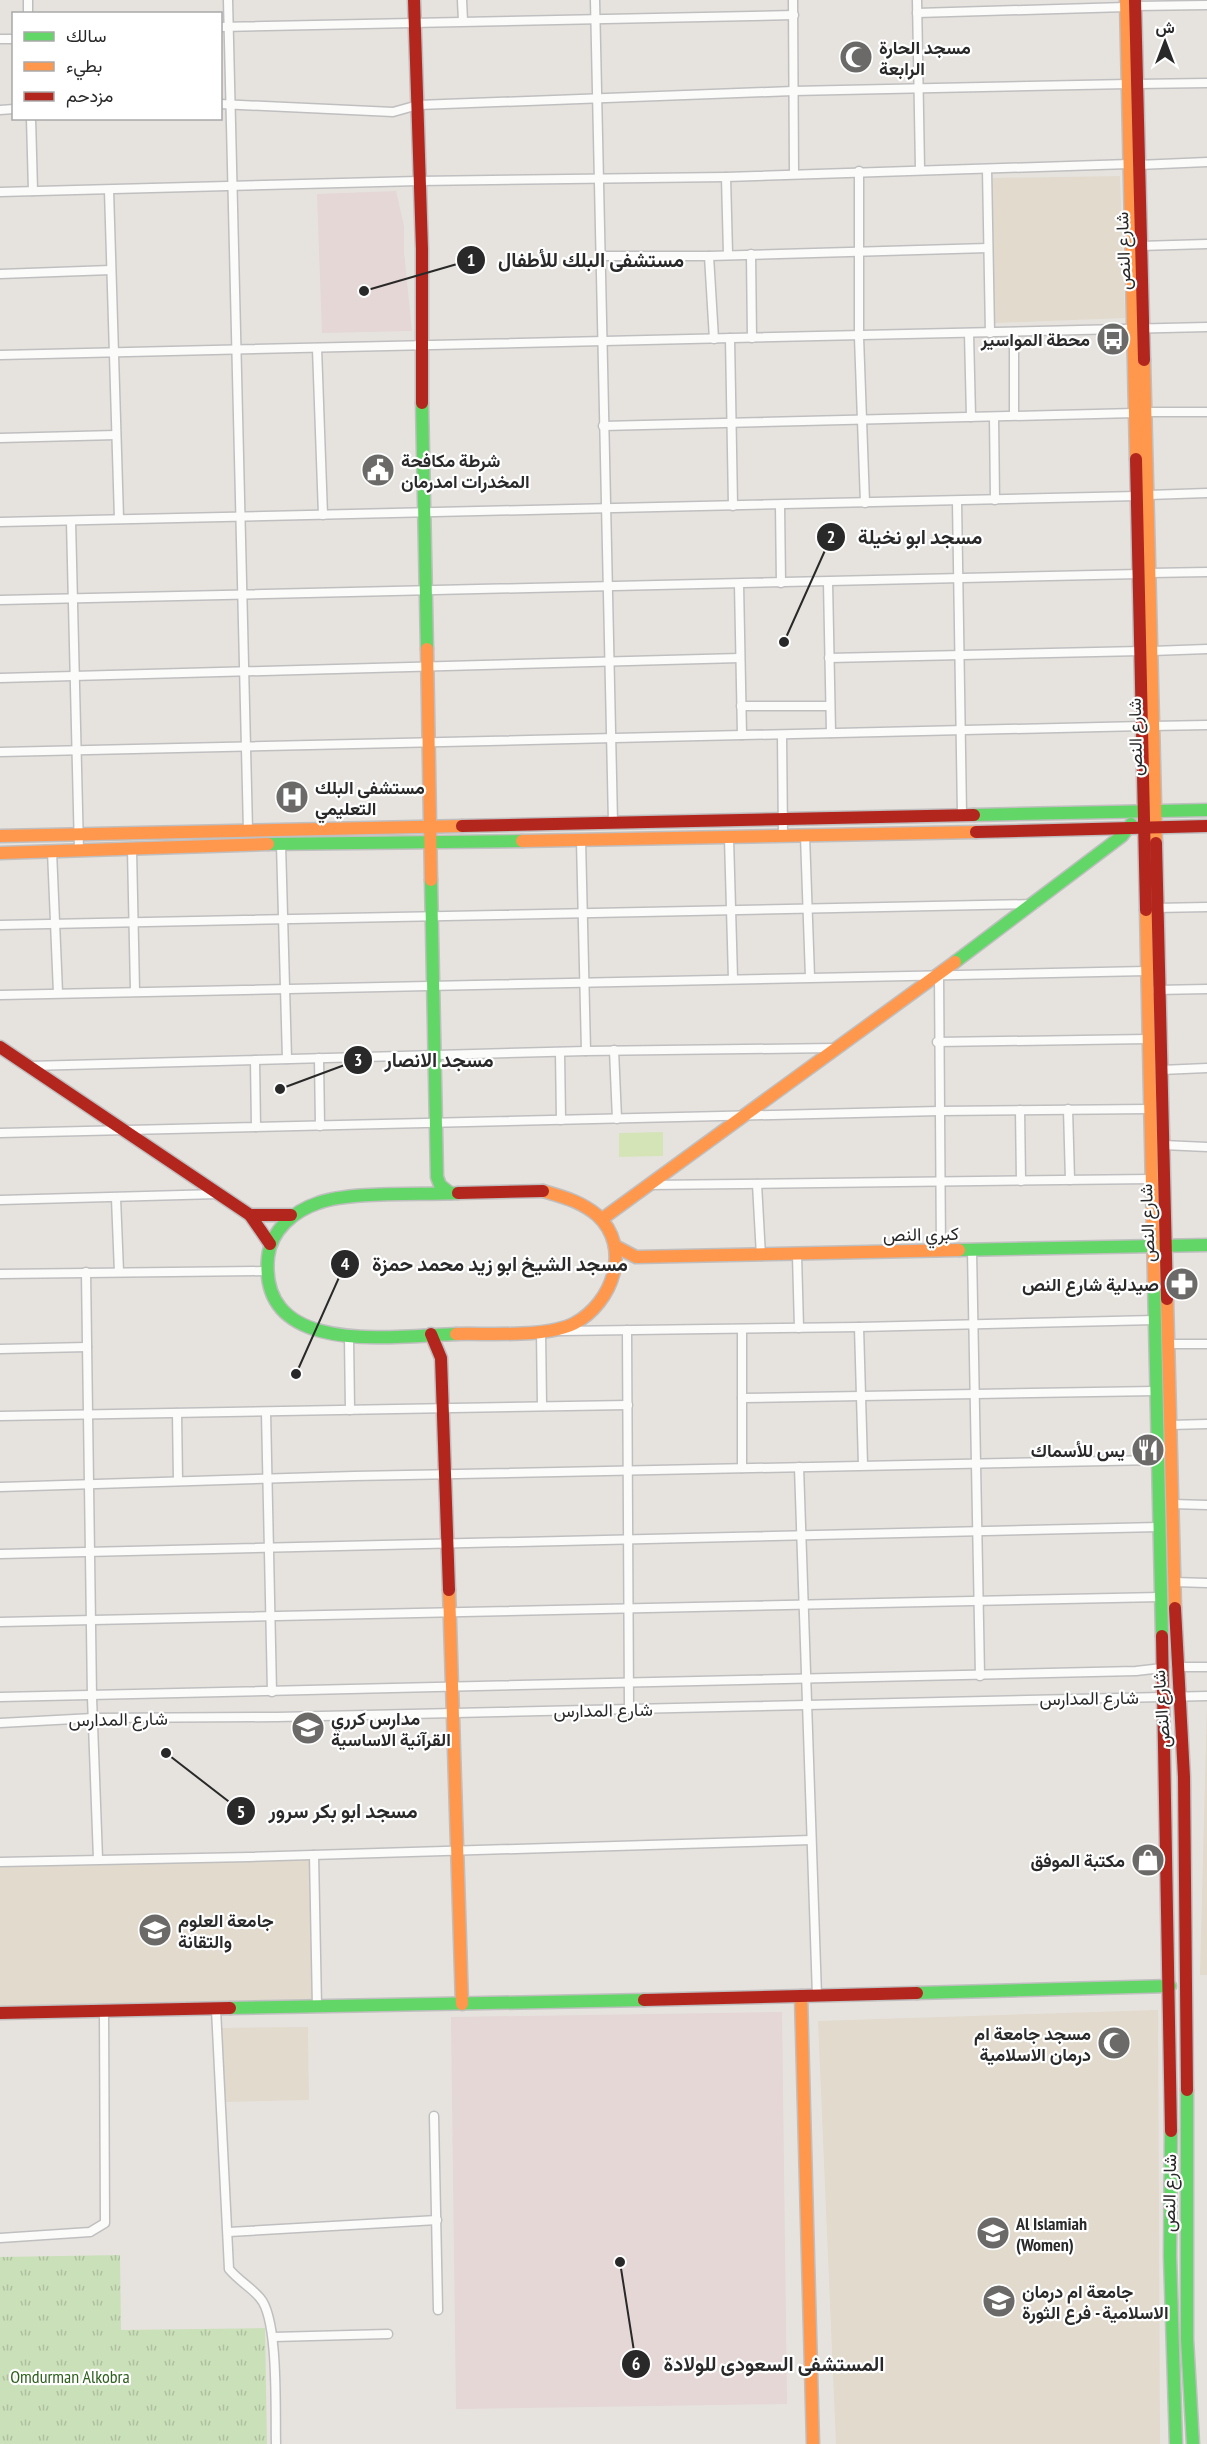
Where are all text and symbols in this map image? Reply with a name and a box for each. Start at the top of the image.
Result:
legend [12,12,222,120]
north arrow [1135,12,1195,72]
text: ش [1155,17,1175,37]
text: سالك [66,24,106,47]
place label: مسجد الحارة الرابعة [879,36,971,80]
mosque icon: مسجد الحارة الرابعة [838,39,874,75]
text: بطيء [66,54,102,81]
text: مزدحم [66,84,113,108]
street label: شارع النص [1110,211,1137,291]
callout: مستشفى البلك للأطفال [456,241,696,279]
text: مستشفى البلك للأطفال [498,247,684,273]
text: 1 [467,248,475,271]
bus stop icon: محطة المواسير [1095,321,1131,357]
place label: محطة المواسير [980,328,1090,351]
place label: شرطة مكافحة المخدرات امدرمان [401,449,530,493]
public building icon: شرطة مكافحة المخدرات امدرمان [360,452,396,488]
callout: مسجد ابو نخيلة [816,518,994,556]
text: مسجد ابو نخيلة [858,524,982,550]
text: 2 [827,525,835,548]
street label: شارع النص [1123,698,1148,776]
place label: مستشفى البلك التعليمي [315,776,425,824]
hospital icon: مستشفى البلك التعليمي [274,779,310,815]
callout: مسجد الانصار [343,1041,506,1079]
text: مسجد الانصار [383,1047,494,1073]
text: 3 [354,1048,362,1071]
street label: شارع النص [1134,1183,1161,1263]
street label: كبري النص [883,1222,959,1250]
callout: مسجد الشيخ ابو زيد محمد حمزة [330,1245,640,1283]
text: مسجد الشيخ ابو زيد محمد حمزة [372,1251,628,1278]
text: 4 [341,1252,350,1275]
pharmacy icon: صيدلية شارع النص [1164,1266,1200,1302]
place label: صيدلية شارع النص [1022,1273,1159,1297]
restaurant icon: يس للأسماك [1130,1432,1166,1468]
place label: يس للأسماك [1031,1439,1125,1462]
street label: شارع النص [1147,1669,1176,1749]
street label: شارع المدارس [1039,1686,1139,1711]
street label: شارع المدارس [553,1698,653,1723]
street label: شارع المدارس [68,1707,168,1732]
place label: مدارس كرري القرآنية الاساسية [331,1707,451,1751]
school or university icon: مدارس كرري القرآنية الاساسية [290,1710,326,1746]
callout: مسجد ابو بكر سرور [226,1792,429,1830]
text: مسجد ابو بكر سرور [267,1798,418,1824]
text: 5 [237,1800,245,1823]
shop icon: مكتبة الموفق [1130,1842,1166,1878]
place label: مكتبة الموفق [1031,1849,1125,1872]
place label: جامعة العلوم والتقانة [178,1909,274,1953]
school or university icon: جامعة العلوم والتقانة [137,1912,173,1948]
place label: مسجد جامعة ام درمان الاسلامية [974,2022,1091,2066]
mosque icon: مسجد جامعة ام درمان الاسلامية [1096,2025,1132,2061]
street label: شارع النص [1157,2154,1182,2232]
place label: Al Islamiah (Women) [1015,2212,1087,2256]
school or university icon: Al Islamiah (Women) [975,2215,1011,2251]
place label: جامعة ام درمان الاسلامية - فرع الثورة [1022,2280,1169,2325]
school or university icon: جامعة ام درمان الاسلامية - فرع الثورة [981,2283,1017,2319]
callout: المستشفى السعودى للولادة [621,2345,896,2383]
text: المستشفى السعودى للولادة [664,2351,884,2377]
text: 6 [632,2352,640,2375]
park label: Omdurman Alkobra [10,2365,130,2388]

